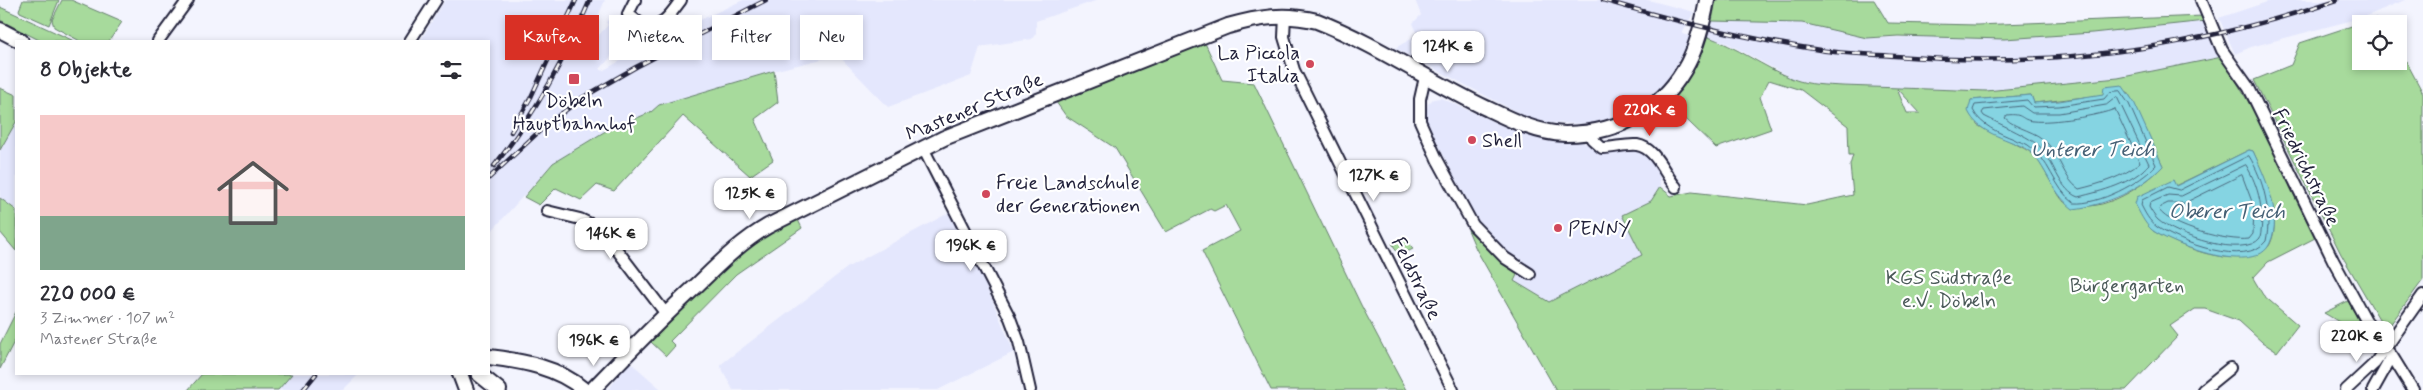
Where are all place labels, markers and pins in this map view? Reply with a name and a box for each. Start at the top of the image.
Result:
pin: 124K € [1407,30,1489,73]
place label: La Piccola Italia [1217,40,1300,90]
marker: La Piccola Italia [1304,58,1316,70]
marker: Döbeln Hauptbahnhof [567,72,581,86]
place label: Döbeln Hauptbahnhof [513,88,635,138]
pin: 220K € [1609,94,1691,137]
place label: Shell [1482,128,1522,155]
marker: Shell [1466,134,1478,146]
pin: 127K € [1333,160,1415,202]
place label: Freie Landschule der Generationen [996,170,1141,220]
pin: 125K € [709,178,791,220]
marker: Freie Landschule der Generationen [980,188,992,200]
place label: PENNY [1568,216,1631,243]
pin: 146K € [570,218,652,260]
marker: PENNY [1552,222,1564,234]
pin: 196K € [930,230,1012,272]
pin: 220K € [2316,320,2398,363]
pin: 196K € [553,324,635,367]

